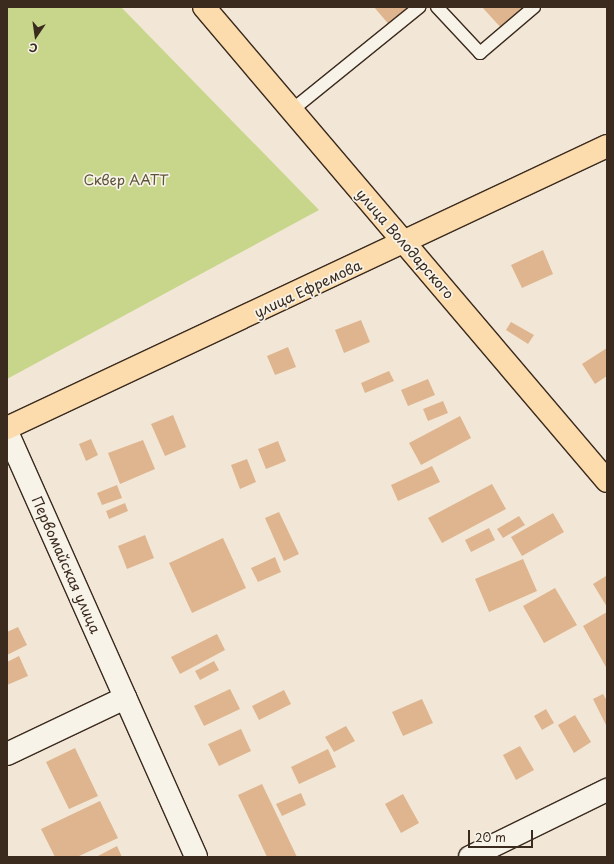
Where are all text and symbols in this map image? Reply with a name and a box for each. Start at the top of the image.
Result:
north arrow [16,16,56,56]
text: С [27,39,39,57]
park label: Сквер ААТТ [83,172,169,188]
street label: улица Володарского [352,185,458,303]
street label: улица Ефремова [251,257,365,321]
street label: Первомайская улица [28,493,104,637]
scale bar [470,822,535,848]
text: 20 m [475,828,506,846]

